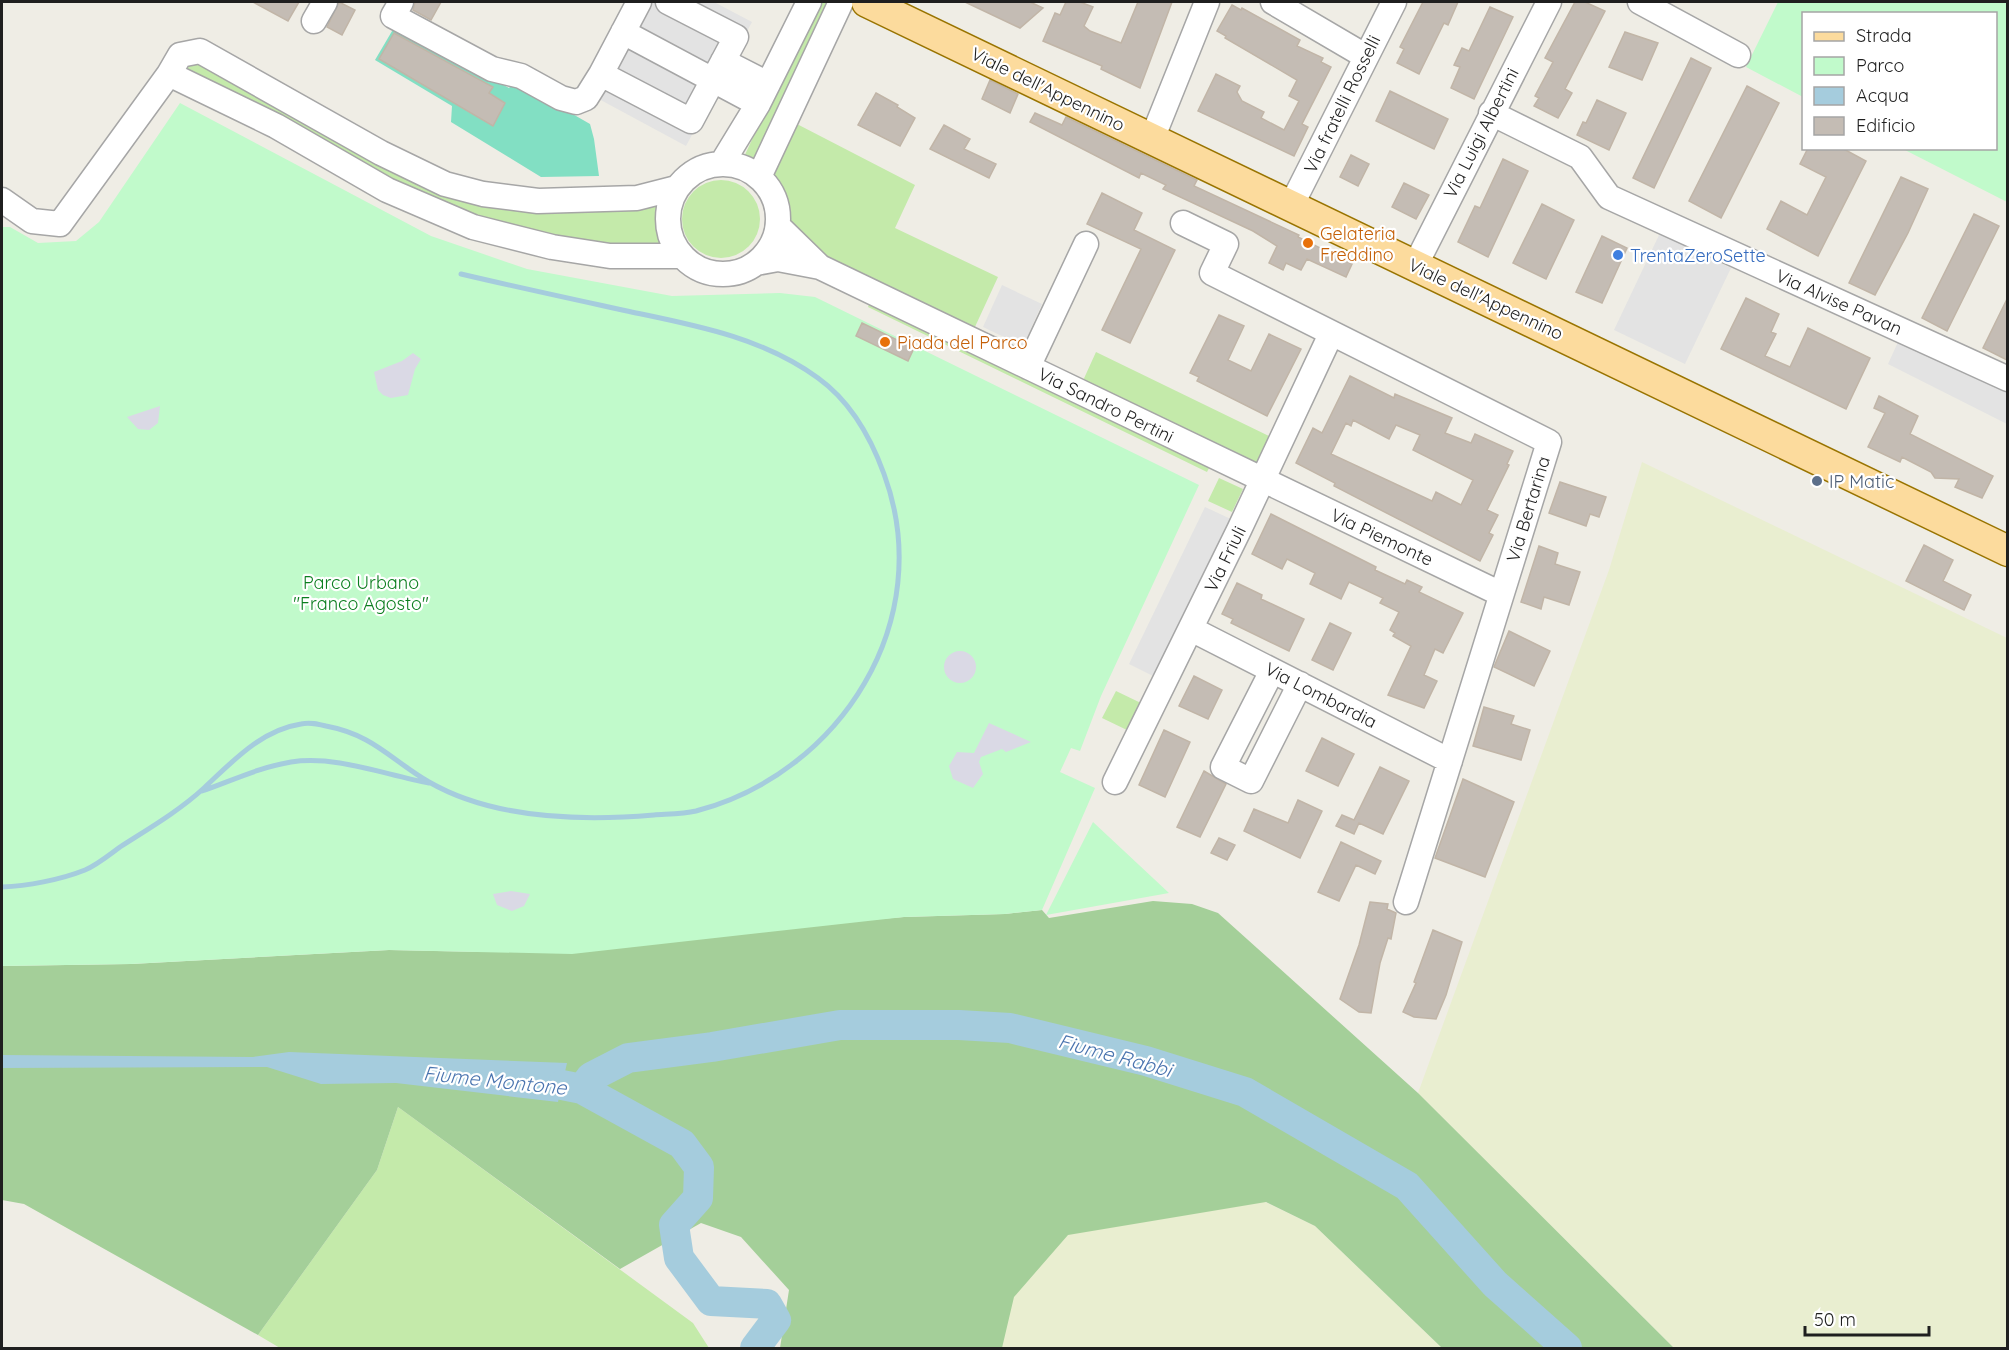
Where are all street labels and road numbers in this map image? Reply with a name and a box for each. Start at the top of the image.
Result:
street label: Via fratelli Rosselli [1299,31,1385,177]
street label: Viale dell'Appennino [967,42,1129,136]
street label: Via Luigi Albertini [1438,64,1524,202]
street label: Viale dell'Appennino [1405,253,1567,345]
street label: Via Alvise Pavan [1772,264,1906,340]
street label: Via Sandro Pertini [1034,362,1178,448]
street label: Via Bertarina [1501,453,1555,565]
street label: Via Piemonte [1327,503,1437,571]
street label: Via Friuli [1199,522,1251,596]
street label: Via Lombardia [1261,657,1381,733]

